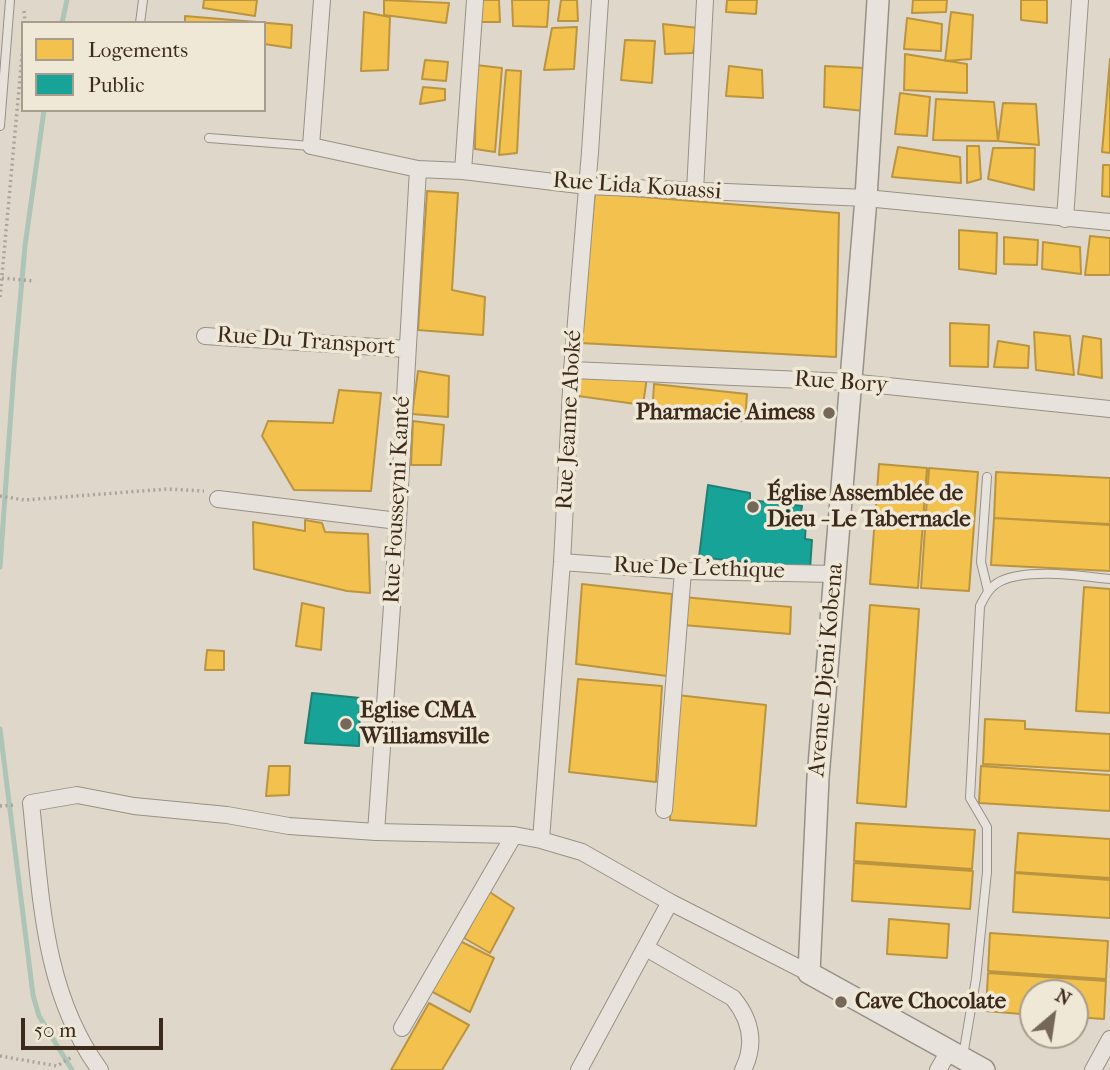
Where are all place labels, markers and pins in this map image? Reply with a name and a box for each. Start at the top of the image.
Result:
place label: Pharmacie Aimess [636,399,815,427]
marker: Pharmacie Aimess [821,405,837,421]
place label: Église Assemblée de Dieu - Le Tabernacle [767,480,971,534]
marker: Église Assemblée de Dieu - Le Tabernacle [745,499,761,515]
place label: Eglise CMA Williamsville [360,697,489,751]
marker: Eglise CMA Williamsville [338,716,354,732]
place label: Cave Chocolate [855,988,1006,1016]
marker: Cave Chocolate [833,994,849,1010]

